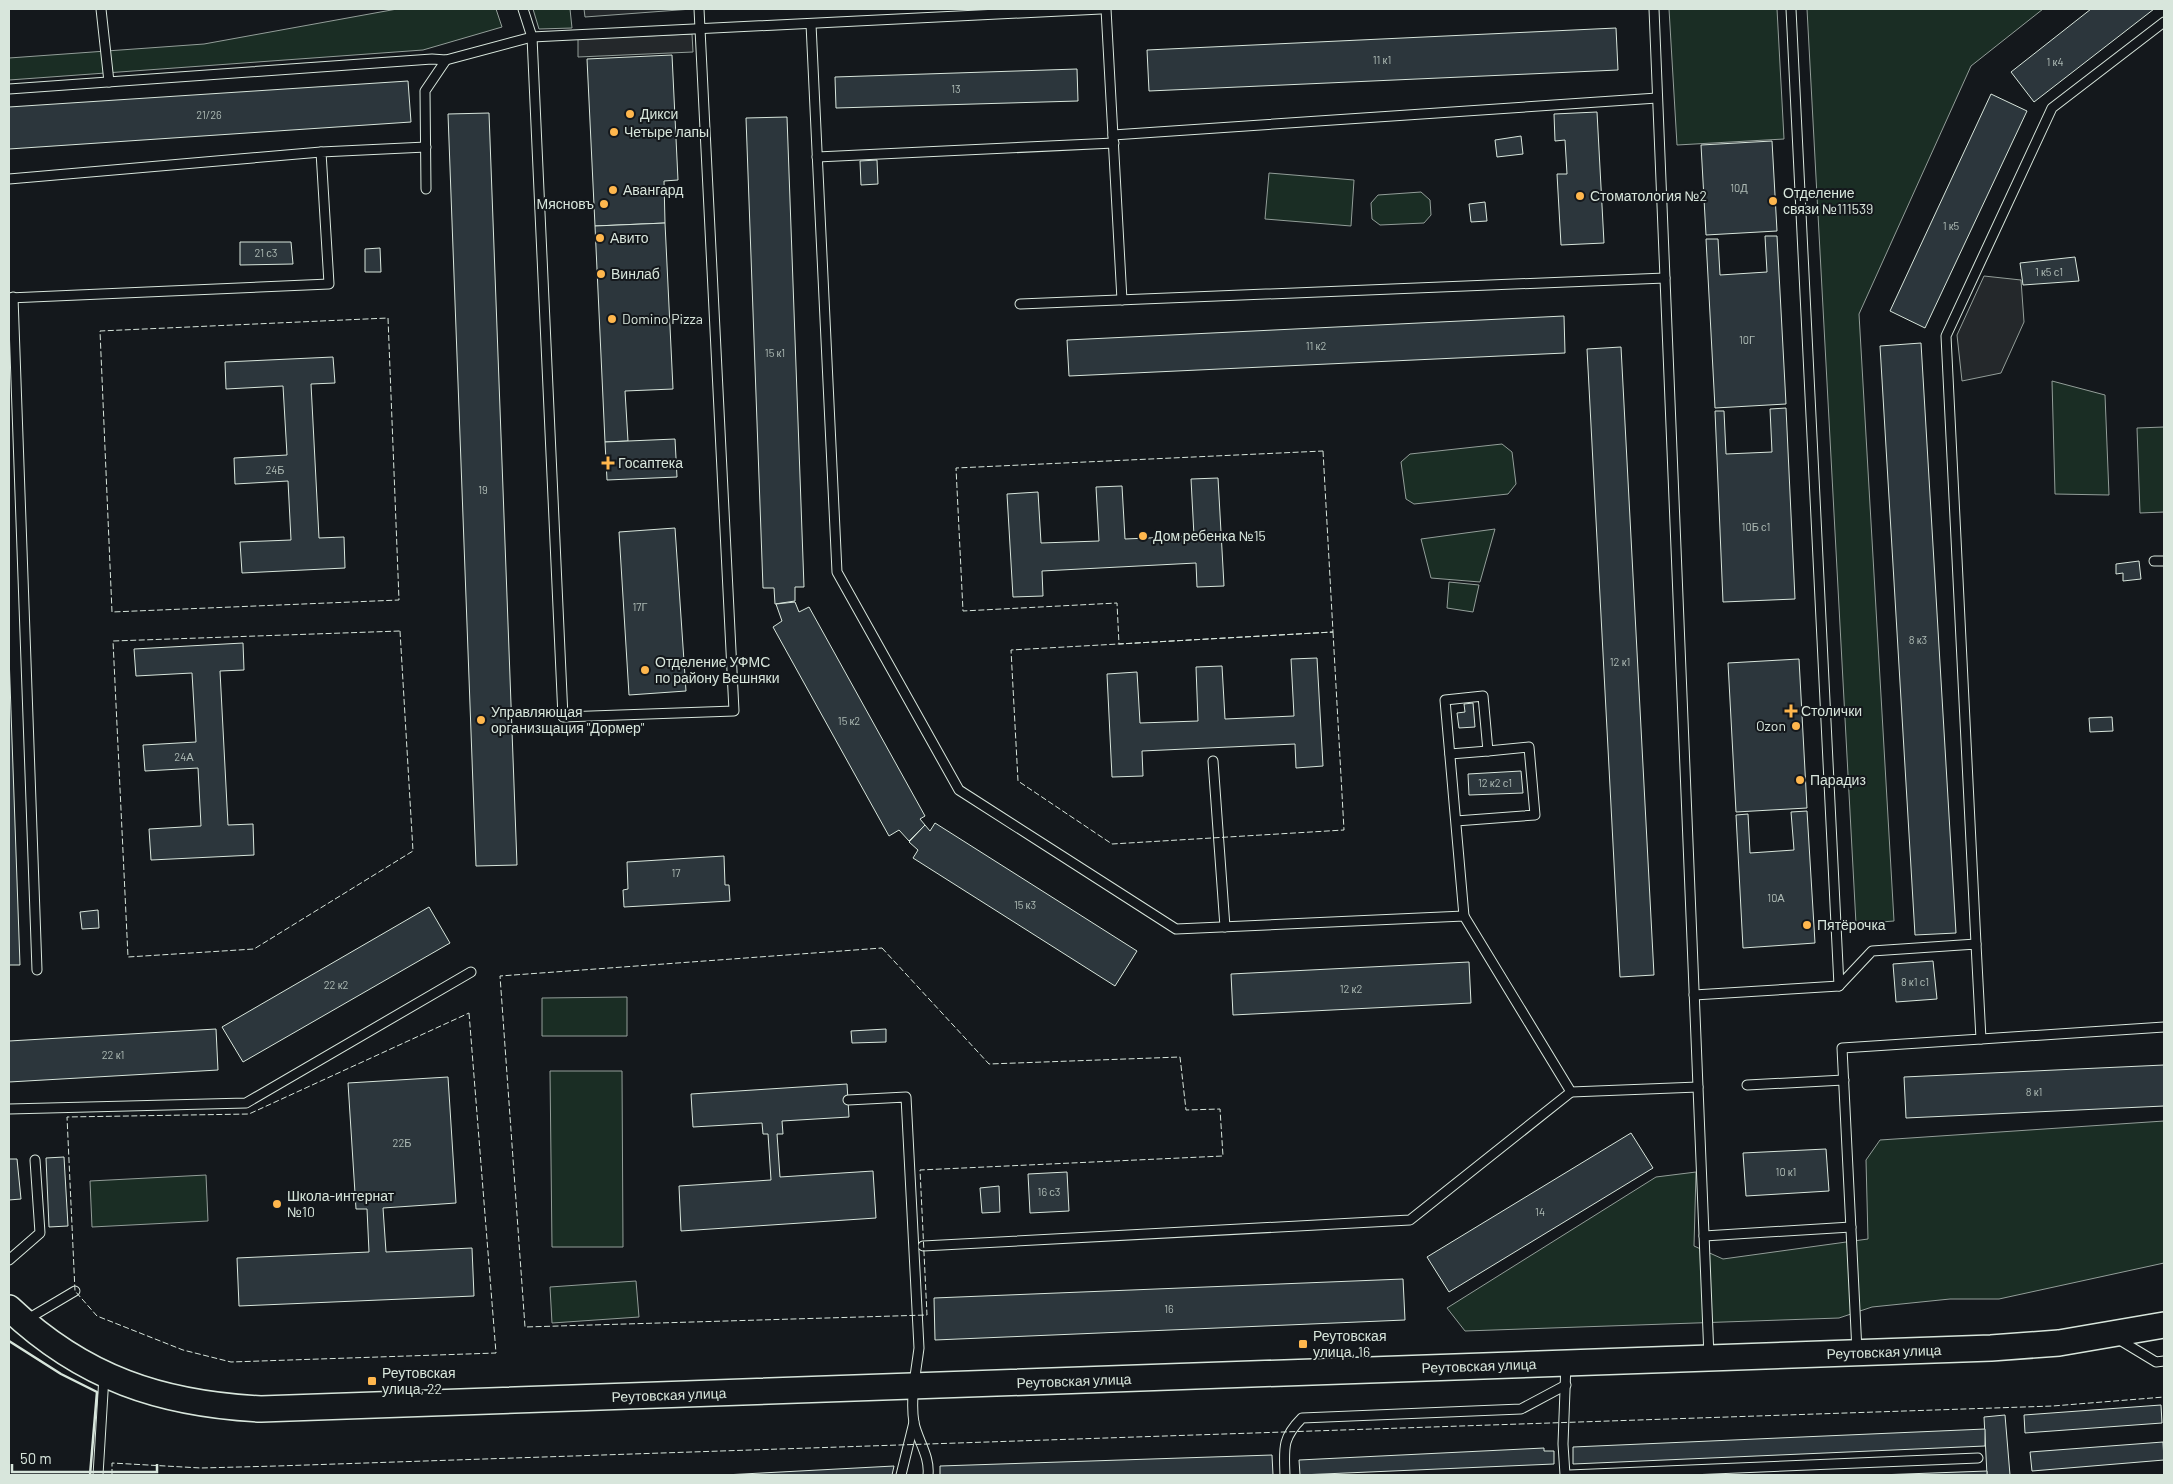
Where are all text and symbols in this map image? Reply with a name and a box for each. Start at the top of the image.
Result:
house number: 11 к1 [1373,53,1391,66]
house number: 1 к4 [2047,55,2063,68]
house number: 13 [951,82,961,95]
place label: Дикси [640,105,678,122]
house number: 21/26 [196,108,222,121]
marker: Дикси [624,108,636,120]
place label: Четыре лапы [624,123,709,140]
marker: Четыре лапы [608,126,620,138]
place label: Авангард [623,181,683,198]
house number: 10Д [1730,181,1748,194]
marker: Авангард [607,184,619,196]
place label: Отделение связи №111539 [1783,184,1873,217]
place label: Стоматология №2 [1590,187,1707,204]
marker: Стоматология №2 [1574,190,1586,202]
place label: Мясновъ [537,195,594,212]
marker: Отделение связи №111539 [1767,195,1779,207]
marker: Мясновъ [598,198,610,210]
house number: 1 к5 [1943,219,1960,232]
place label: Авито [610,229,649,246]
marker: Авито [594,232,606,244]
house number: 21 с3 [255,246,277,259]
place label: Винлаб [611,265,660,282]
house number: 1 к5 с1 [2035,265,2063,278]
marker: Винлаб [595,268,607,280]
place label: Domino Pizza [622,310,703,327]
marker: Domino Pizza [606,313,618,325]
house number: 10Г [1739,333,1755,346]
house number: 11 к2 [1306,339,1326,352]
house number: 15 к1 [765,346,785,359]
place label: Госаптека [618,454,683,471]
marker: Госаптека [602,457,614,469]
house number: 24Б [265,463,285,476]
house number: 19 [478,483,488,496]
house number: 10Б с1 [1742,520,1770,533]
place label: Дом ребенка №15 [1153,527,1266,544]
marker: Дом ребенка №15 [1137,530,1149,542]
house number: 17Г [632,600,648,613]
house number: 8 к3 [1909,633,1927,646]
place label: Отделение УФМС по району Вешняки [655,653,780,686]
house number: 12 к1 [1610,655,1630,668]
marker: Отделение УФМС по району Вешняки [639,664,651,676]
place label: Столички [1801,702,1862,719]
place label: Управляющая организщация "Дормер" [491,703,645,736]
marker: Столички [1785,705,1797,717]
marker: Управляющая организщация "Дормер" [475,714,487,726]
house number: 15 к2 [838,714,860,727]
place label: Ozon [1756,717,1786,734]
marker: Ozon [1790,720,1802,732]
house number: 24А [174,750,194,763]
place label: Парадиз [1810,771,1866,788]
marker: Парадиз [1794,774,1806,786]
house number: 12 к2 с1 [1478,776,1512,789]
house number: 17 [671,866,681,879]
house number: 10А [1767,891,1785,904]
house number: 15 к3 [1014,898,1036,911]
place label: Пятёрочка [1817,916,1886,933]
marker: Пятёрочка [1801,919,1813,931]
house number: 8 к1 с1 [1901,975,1929,988]
house number: 22 к2 [324,978,348,991]
house number: 12 к2 [1340,982,1362,995]
house number: 22 к1 [102,1048,124,1061]
house number: 8 к1 [2026,1085,2042,1098]
house number: 22Б [392,1136,412,1149]
house number: 10 к1 [1776,1165,1796,1178]
house number: 16 с3 [1038,1185,1060,1198]
place label: Школа-интернат №10 [287,1187,395,1220]
marker: Школа-интернат №10 [271,1198,283,1210]
house number: 14 [1535,1205,1545,1218]
house number: 16 [1164,1302,1174,1315]
place label: Реутовская улица, 16 [1313,1327,1386,1360]
marker: Реутовская улица, 16 [1297,1338,1309,1350]
street label: Реутовская улица [1826,1341,1942,1362]
street label: Реутовская улица [1421,1355,1537,1376]
place label: Реутовская улица, 22 [382,1364,455,1397]
street label: Реутовская улица [1016,1370,1132,1391]
marker: Реутовская улица, 22 [366,1375,378,1387]
street label: Реутовская улица [611,1384,727,1405]
scale bar [12,1442,158,1474]
text: 50 m [20,1449,52,1467]

